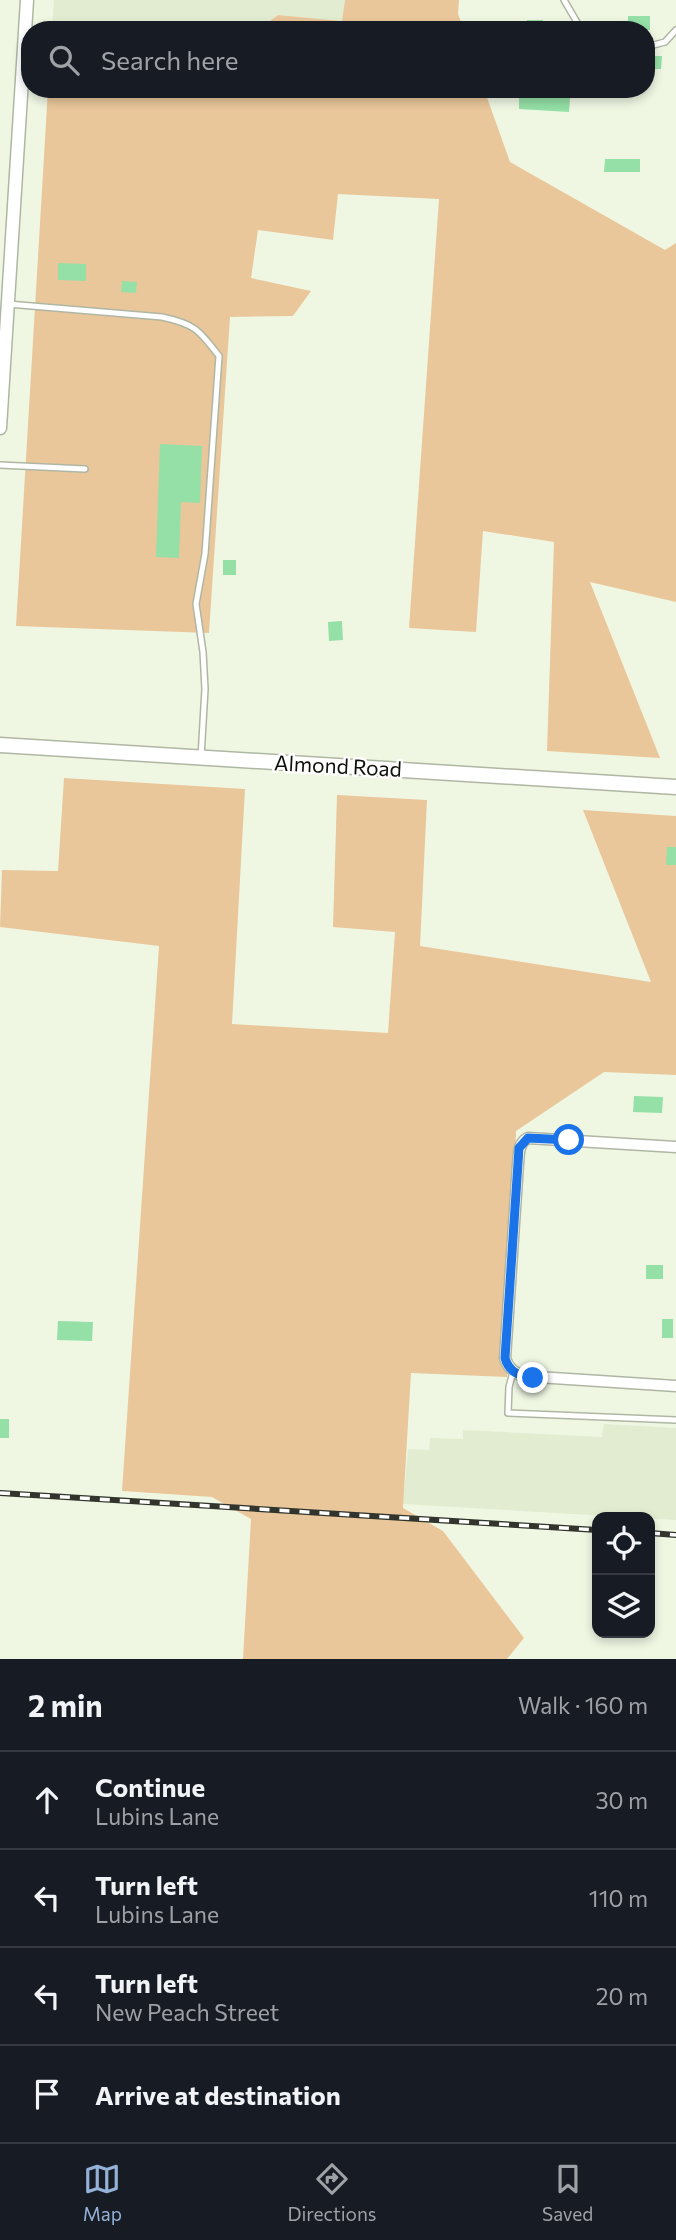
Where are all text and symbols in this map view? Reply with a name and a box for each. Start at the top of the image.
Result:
search box [21,21,655,98]
icon: search [45,41,83,79]
text: Search here [101,44,239,75]
street label: Almond Road [273,749,403,781]
route start [553,1124,584,1155]
route end [517,1362,548,1393]
map controls [592,1512,655,1638]
button: locate [592,1512,655,1575]
button: layers [592,1575,655,1638]
text: 2 min [28,1686,103,1723]
text: Walk · 160 m [518,1691,648,1719]
text: Continue [95,1771,205,1802]
icon: ahead [28,1781,66,1819]
text: 30 m [595,1786,648,1814]
text: Lubins Lane [95,1802,219,1830]
text: Turn left [95,1869,198,1900]
icon: left [28,1879,66,1917]
text: 110 m [589,1884,648,1912]
text: Lubins Lane [95,1900,219,1928]
text: Turn left [95,1967,198,1998]
icon: left [28,1977,66,2015]
text: 20 m [596,1982,648,2010]
text: New Peach Street [95,1998,279,2026]
icon: arrive [28,2075,66,2113]
text: Arrive at destination [95,2079,341,2110]
tab: Map [83,2160,122,2225]
tab: Directions [287,2160,377,2225]
tab: Saved [542,2160,593,2225]

